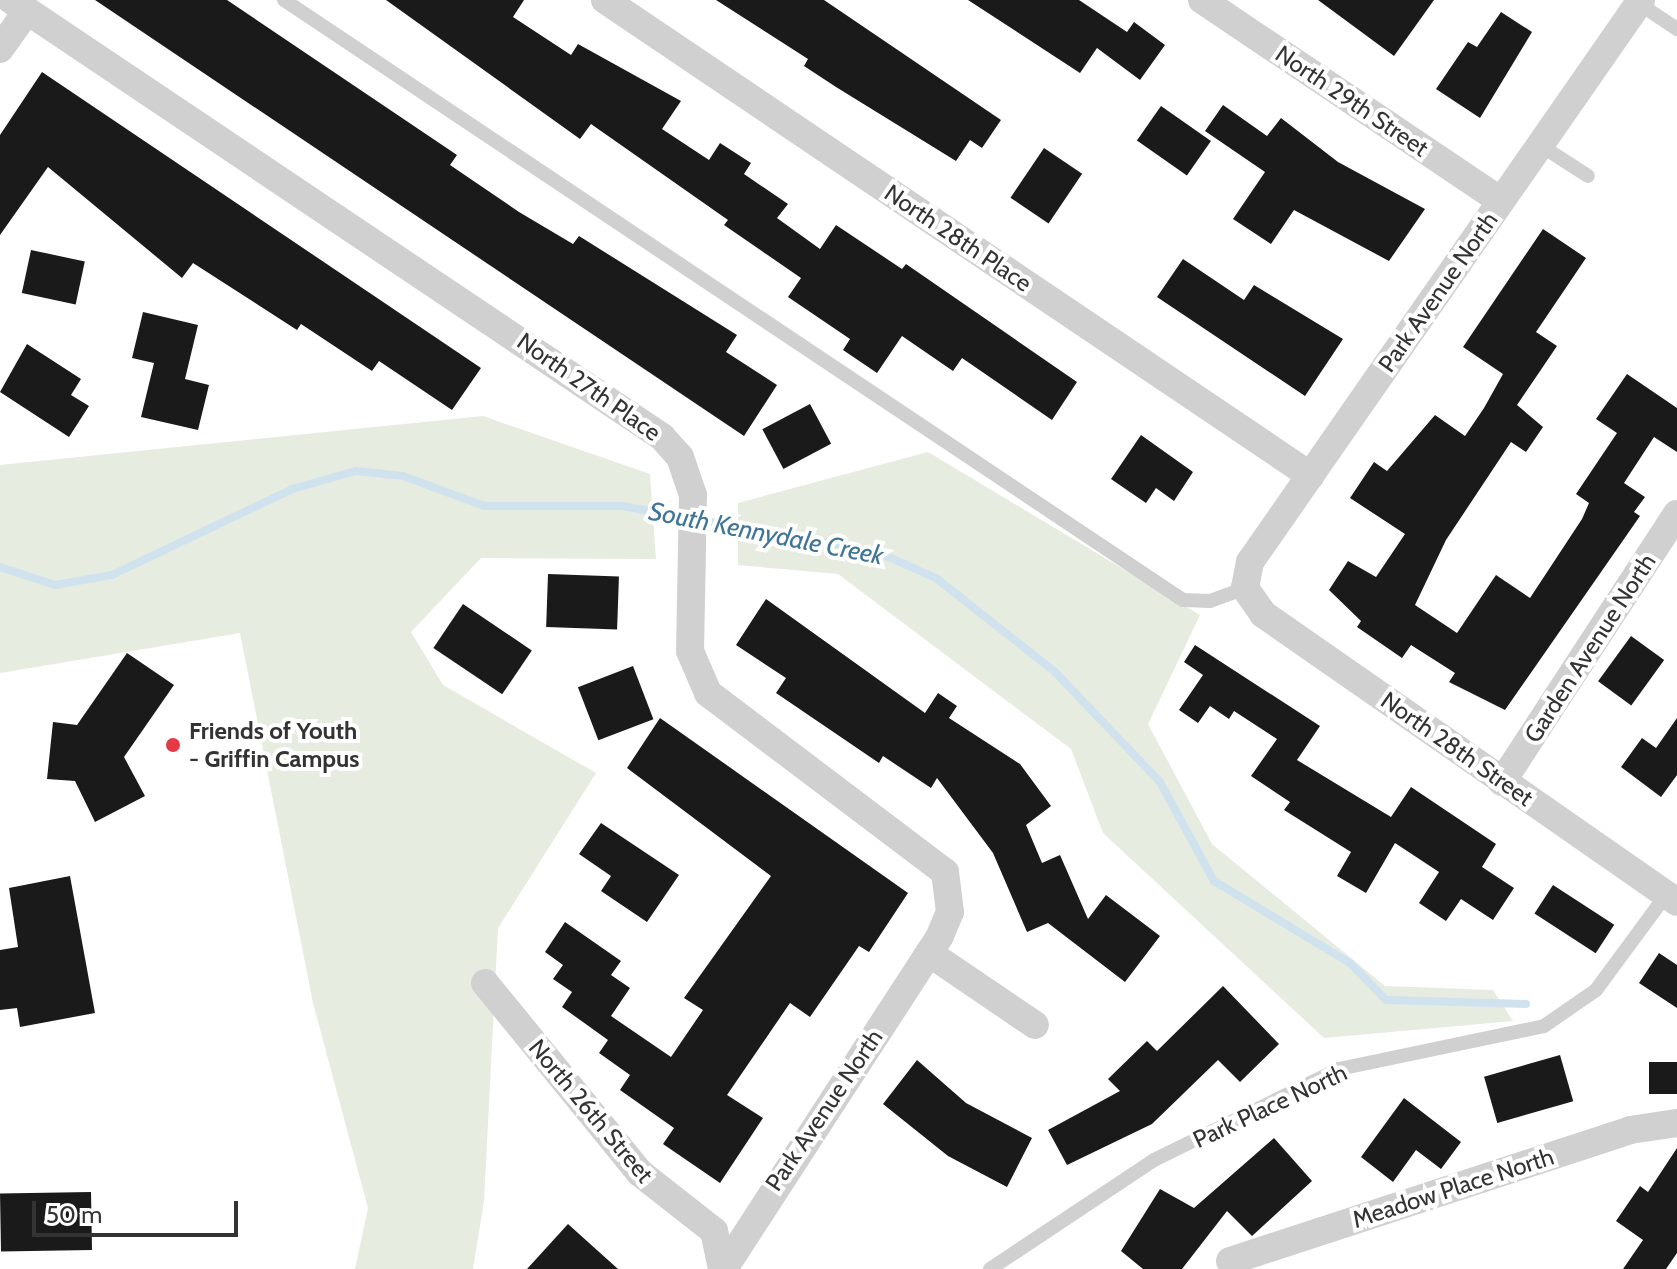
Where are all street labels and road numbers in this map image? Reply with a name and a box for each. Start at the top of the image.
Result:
street label: North 29th Street [1270,39,1434,163]
street label: North 28th Place [879,178,1037,298]
street label: Park Avenue North [1372,206,1504,378]
street label: North 27th Place [512,327,666,447]
street label: Garden Avenue North [1518,548,1662,748]
street label: North 28th Street [1375,686,1539,812]
street label: Park Avenue North [759,1024,889,1196]
street label: North 26th Street [523,1033,659,1189]
street label: Park Place North [1189,1058,1351,1154]
street label: Meadow Place North [1349,1142,1557,1234]

